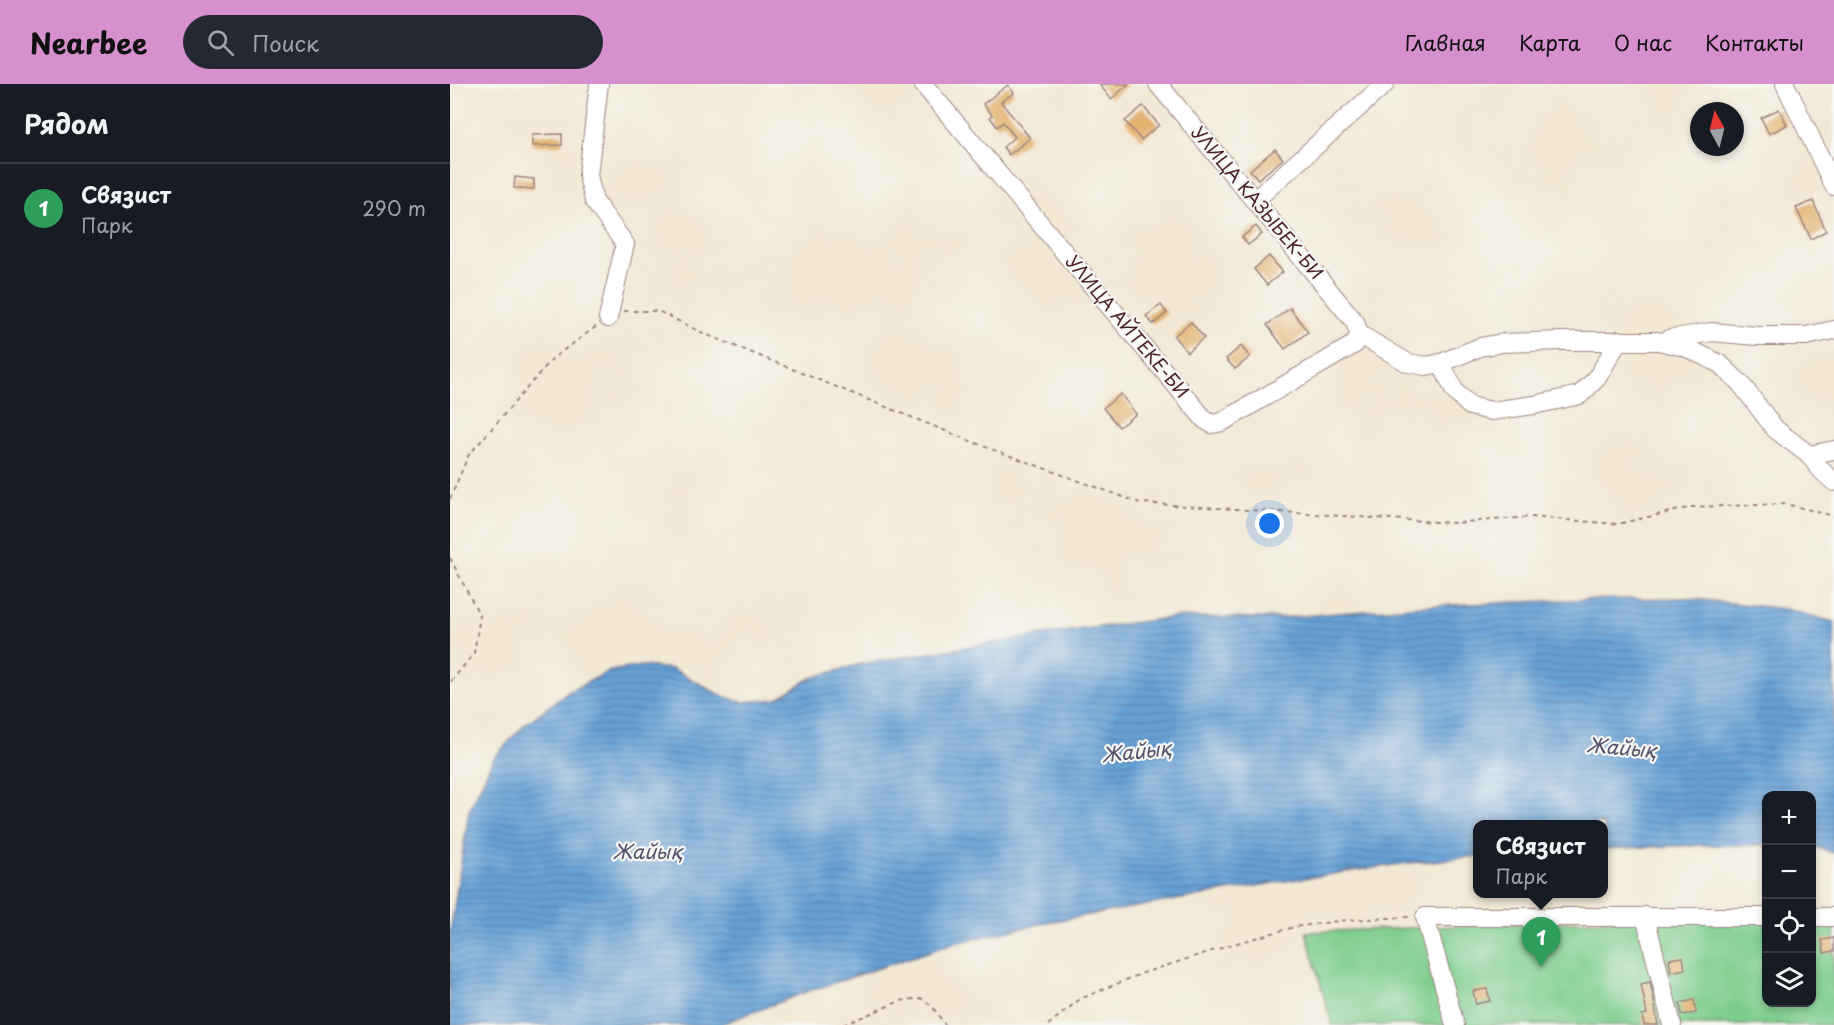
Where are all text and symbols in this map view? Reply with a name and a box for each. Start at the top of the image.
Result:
search box [183,15,603,69]
text: Nearbee [30,21,147,64]
icon: search [204,26,237,59]
text: Поиск [252,26,319,59]
text: Главная [1405,26,1486,58]
text: Карта [1519,26,1581,58]
text: О нас [1614,26,1672,58]
text: Контакты [1705,26,1804,58]
north arrow [1690,102,1744,156]
text: Рядом [24,104,109,143]
street label: УЛИЦА КАЗЫБЕК-БИ [1186,119,1331,285]
text: Связист [81,177,171,210]
text: 1 [39,193,48,223]
text: 290 m [362,193,426,223]
text: Парк [81,210,133,240]
street label: УЛИЦА АЙТЕКЕ-БИ [1060,249,1196,404]
your location [1255,509,1284,538]
water label: Жайық [1585,729,1659,765]
water label: Жайық [1100,732,1174,770]
map controls [1762,791,1816,1007]
button: + [1762,791,1816,845]
popup [1473,820,1608,898]
text: Связист [1495,828,1586,861]
water label: Жайық [612,836,684,866]
button: − [1762,845,1816,899]
text: Парк [1495,861,1547,891]
button: locate [1762,899,1816,953]
pin: 1 [1522,918,1560,967]
button: layers [1762,953,1816,1007]

